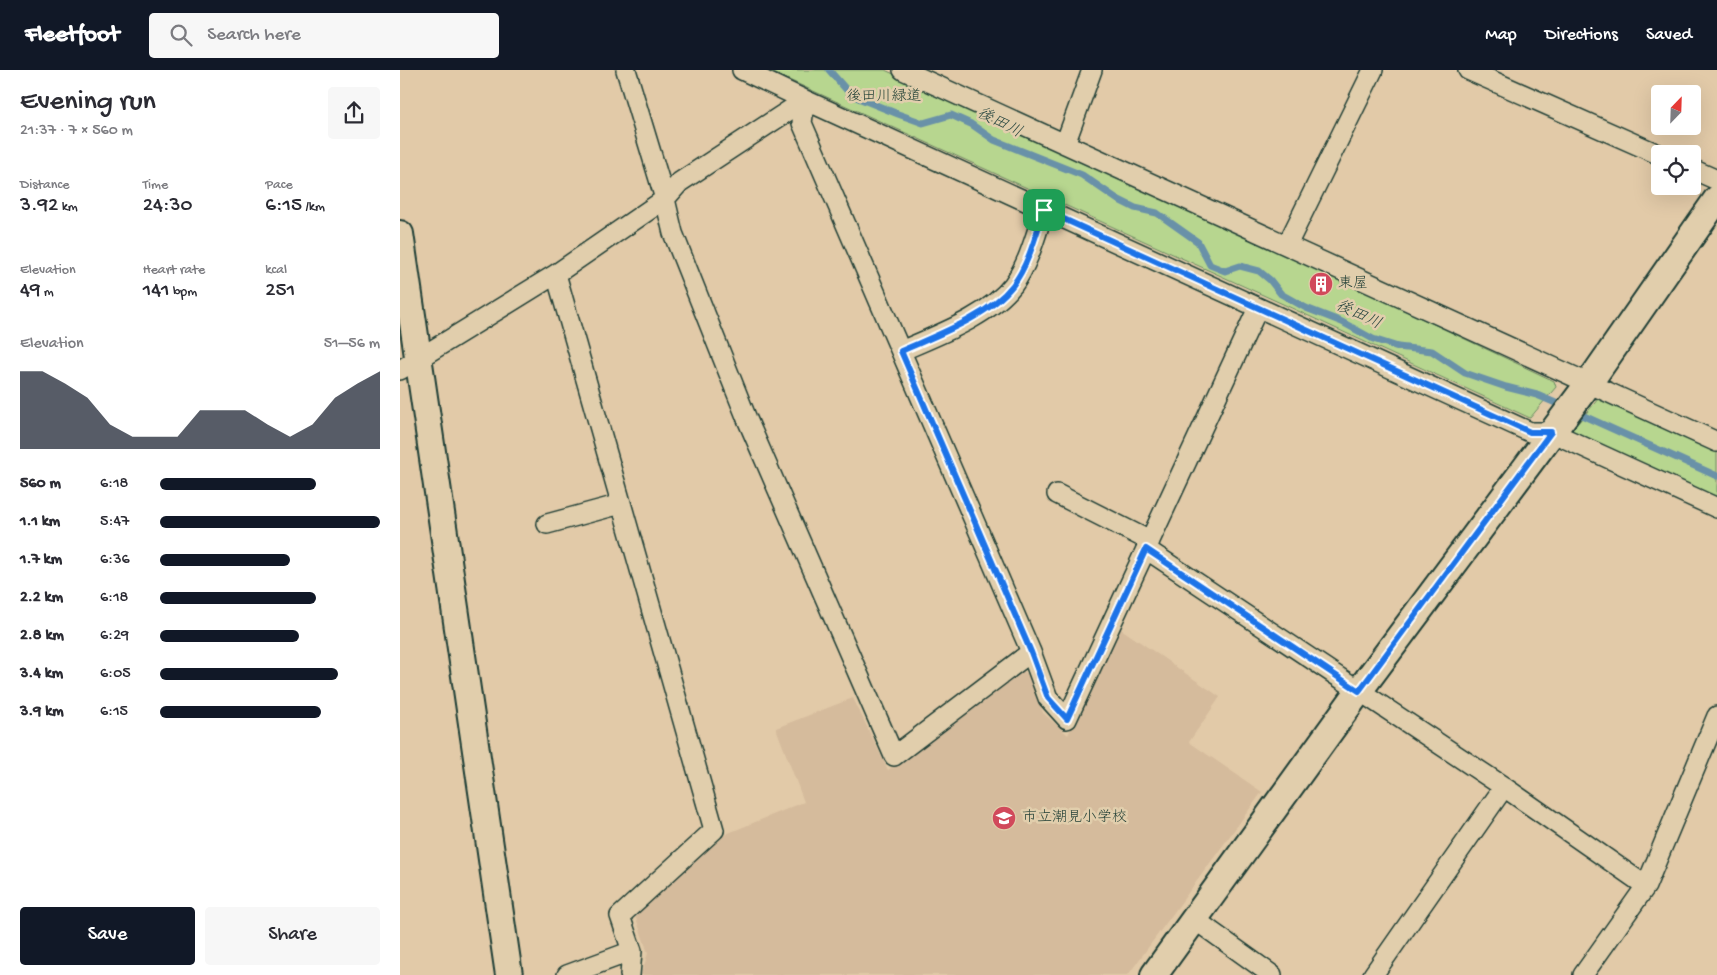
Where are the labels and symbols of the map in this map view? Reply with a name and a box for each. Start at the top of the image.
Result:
north arrow [1651,85,1701,135]
park label: 後田川緑道 [846,87,922,106]
water label: 後田川 [973,104,1025,143]
pin [1023,189,1065,231]
building icon: 東屋 [1308,271,1334,297]
place label: 東屋 [1338,274,1368,293]
water label: 後田川 [1332,296,1384,335]
school or university icon: 市立潮見小学校 [991,805,1017,831]
place label: 市立潮見小学校 [1022,809,1127,827]

